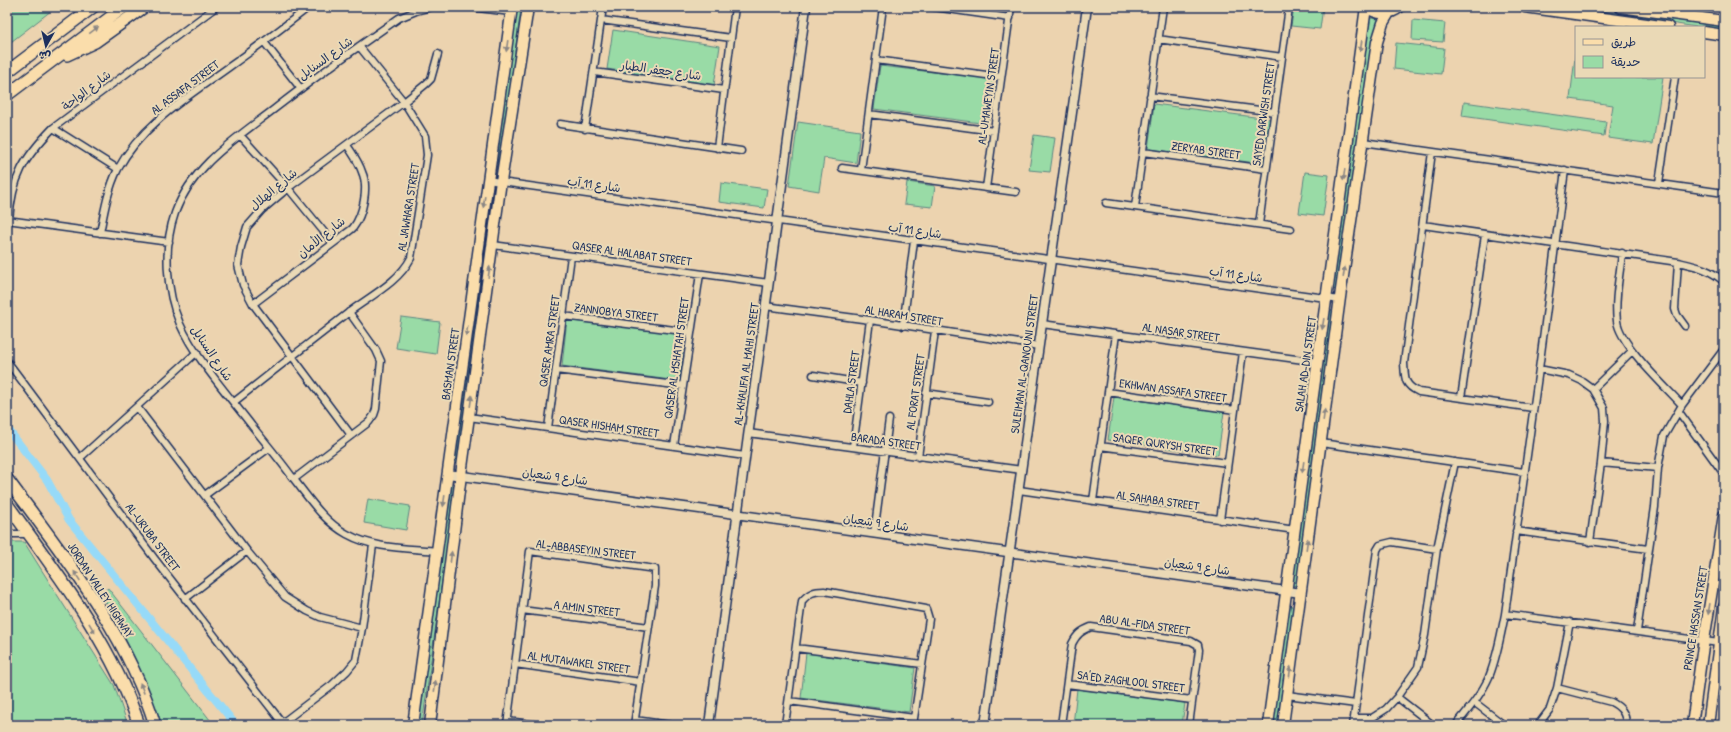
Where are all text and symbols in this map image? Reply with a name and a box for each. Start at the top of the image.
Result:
one-way arrow [89,25,100,34]
north arrow [26,26,66,66]
legend [1575,26,1705,78]
street label: شارع السنايل [294,32,356,84]
text: طريق [1611,33,1636,50]
one-way arrow [504,40,510,52]
one-way arrow [1358,40,1364,52]
street label: AL-UMAWEYIN STREET [973,46,1003,145]
text: ش [38,48,52,64]
text: حديقة [1611,53,1640,70]
street label: AL ASSAFA STREET [147,55,223,118]
street label: شارع جعفر الطيار [618,56,703,85]
street label: SAYED DARWISH STREET [1247,61,1279,167]
street label: شارع الواحة [58,66,115,115]
street label: ZERYAB STREET [1170,137,1242,163]
street label: AL JAWHARA STREET [393,161,423,252]
street label: شارع الهلال [246,164,301,215]
one-way arrow [1341,169,1347,181]
street label: شارع 11 آب [566,172,622,197]
one-way arrow [481,196,487,208]
street label: شارع الأمان [294,213,349,262]
street label: شارع 11 آب [887,218,943,243]
street label: QASER AL HALABAT STREET [571,236,693,270]
street label: شارع 11 آب [1208,262,1264,287]
one-way arrow [486,266,492,278]
one-way arrow [1341,266,1347,278]
street label: SULEIMAN AL-QANOUNI STREET [1006,293,1042,435]
street label: QASER AMRA STREET [534,294,564,388]
street label: QASER AL MSHATAH STREET [659,296,693,420]
street label: ZANNOBYA STREET [573,298,659,326]
street label: AL HARAM STREET [864,300,944,330]
street label: AL-KHALIFA AL MAHI STREET [729,301,763,426]
street label: SALAH AD-DIN STREET [1290,314,1320,413]
street label: AL NASAR STREET [1141,318,1221,346]
one-way arrow [1320,318,1326,330]
street label: شارع السنايل [186,322,237,385]
one-way arrow [464,325,470,337]
street label: BASMAN STREET [437,327,464,401]
street label: DAHLA STREET [838,349,864,414]
street label: AL FORAT STREET [901,352,929,431]
street label: EKHWAN ASSAFA STREET [1118,374,1228,406]
one-way arrow [468,395,474,407]
one-way arrow [1321,409,1327,421]
street label: QASER HISHAM STREET [558,411,660,441]
street label: BARADA STREET [850,428,922,454]
street label: SAQER QURYSH STREET [1112,428,1218,460]
one-way arrow [1300,461,1307,473]
street label: شارع 9 شعبان [521,463,589,490]
street label: AL SAHABA STREET [1116,486,1201,514]
one-way arrow [441,495,447,507]
street label: AL-URUBA STREET [122,499,184,575]
street label: شارع 9 شعبان [842,509,910,536]
street label: AL-ABBASEYIN STREET [535,534,637,564]
one-way arrow [1304,538,1310,550]
street label: JORDAN VALLEY HIGHWAY [64,539,139,642]
one-way arrow [448,551,454,563]
street label: شارع 9 شعبان [1163,553,1231,580]
street label: PRINCE HASSAN STREET [1678,564,1712,671]
one-way arrow [74,570,81,582]
street label: A AMIN STREET [553,596,621,621]
one-way arrow [1706,602,1712,615]
street label: ABU AL-FIDA STREET [1099,609,1192,639]
one-way arrow [89,622,96,634]
street label: AL MUTAWAKEL STREET [527,646,632,678]
street label: SA'ED ZAGHLOOL STREET [1076,666,1186,696]
one-way arrow [1287,666,1293,679]
one-way arrow [432,680,438,692]
one-way arrow [138,682,144,694]

